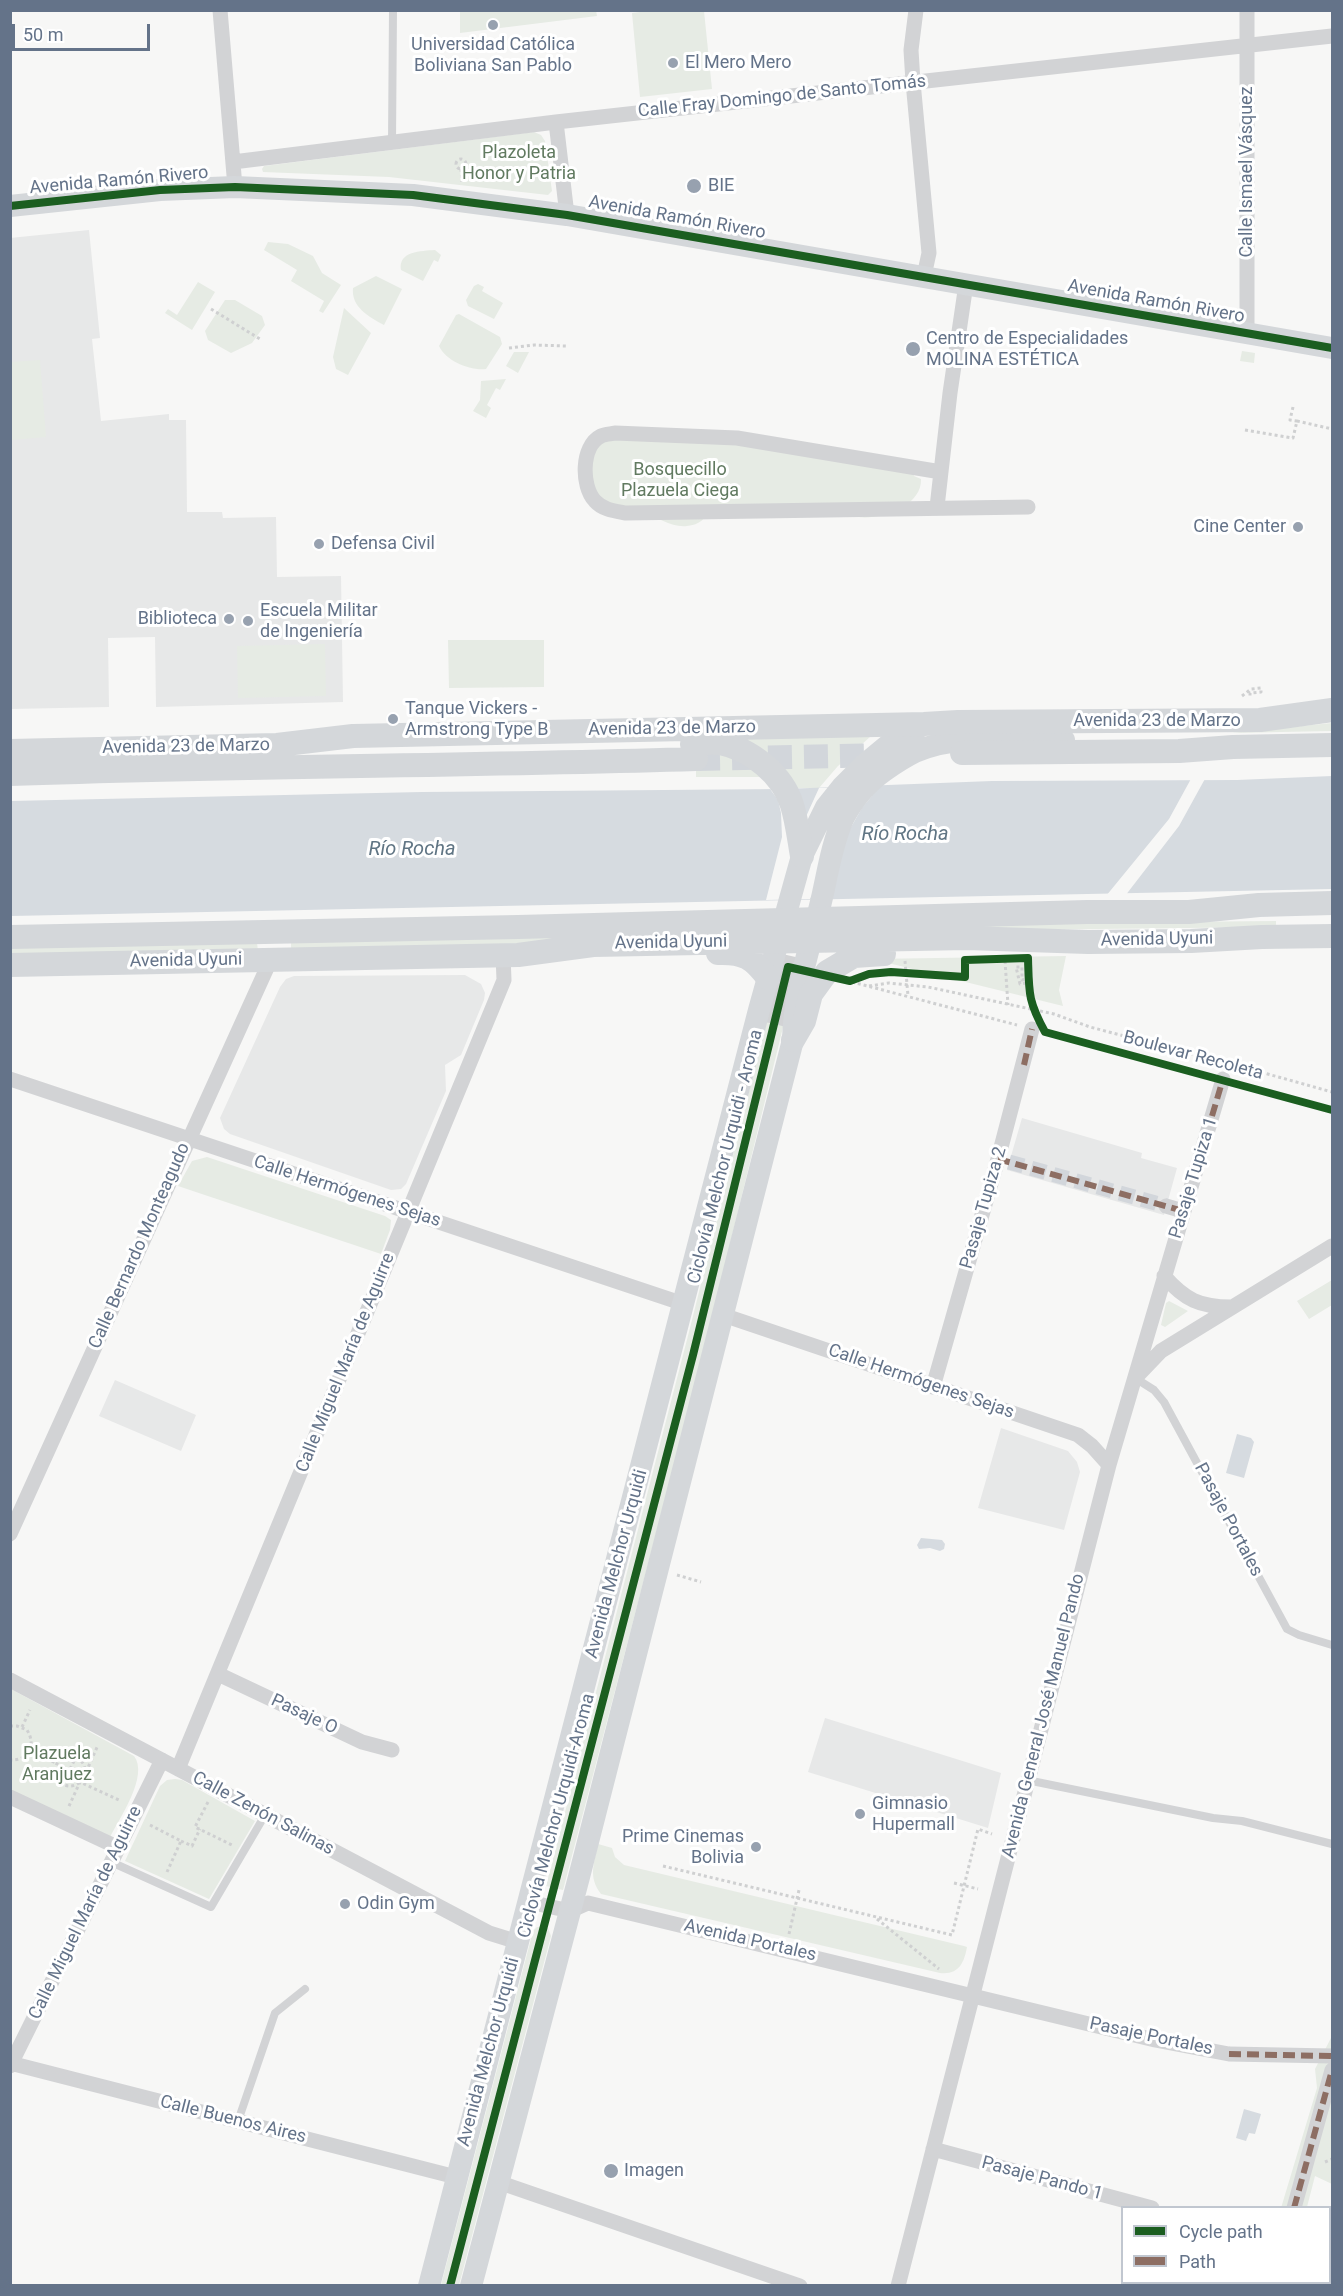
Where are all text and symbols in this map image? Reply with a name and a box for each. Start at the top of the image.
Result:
scale bar [15,12,153,50]
marker: Universidad Católica Boliviana San Pablo [486,18,500,32]
text: 50 m [23,24,63,45]
place label: Universidad Católica Boliviana San Pablo [411,34,575,76]
place label: El Mero Mero [685,52,791,74]
marker: El Mero Mero [666,56,680,70]
street label: Calle Fray Domingo de Santo Tomás [637,71,927,123]
street label: Calle Ismael Vásquez [1236,86,1258,258]
park label: Plazoleta Honor y Patria [462,142,576,184]
street label: Avenida Ramón Rivero [29,162,209,200]
place label: BIE [708,175,734,197]
marker: BIE [685,177,703,195]
street label: Avenida Ramón Rivero [587,192,767,244]
street label: Avenida Ramón Rivero [1066,276,1246,328]
place label: Centro de Especialidades MOLINA ESTÉTICA [926,328,1128,370]
marker: Centro de Especialidades MOLINA ESTÉTICA [904,340,922,358]
park label: Bosquecillo Plazuela Ciega [621,459,739,502]
place label: Cine Center [1193,516,1286,538]
marker: Cine Center [1291,520,1305,534]
place label: Defensa Civil [331,533,435,555]
marker: Defensa Civil [312,537,326,551]
place label: Escuela Militar de Ingeniería [260,600,378,642]
place label: Biblioteca [138,608,217,630]
marker: Biblioteca [222,612,236,626]
marker: Escuela Militar de Ingeniería [241,614,255,628]
place label: Tanque Vickers - Armstrong Type B [405,698,548,740]
street label: Avenida 23 de Marzo [1073,710,1241,732]
marker: Tanque Vickers - Armstrong Type B [386,712,400,726]
street label: Avenida 23 de Marzo [588,717,756,741]
street label: Avenida 23 de Marzo [102,735,270,759]
water label: Río Rocha [861,823,949,847]
water label: Río Rocha [368,838,456,862]
street label: Avenida Uyuni [1101,928,1213,952]
street label: Avenida Uyuni [615,931,727,955]
street label: Avenida Uyuni [130,949,242,973]
street label: Boulevar Recoleta [1121,1027,1265,1085]
street label: Ciclovía Melchor Urquidi - Aroma [684,1028,768,1286]
street label: Pasaje Tupiza 1 [1165,1115,1223,1241]
street label: Calle Bernardo Monteagudo [85,1140,195,1352]
street label: Pasaje Tupiza 2 [956,1144,1012,1272]
street label: Calle Hermógenes Sejas [251,1152,443,1232]
street label: Calle Miguel María de Aguirre [292,1250,400,1476]
street label: Calle Hermógenes Sejas [825,1340,1017,1424]
street label: Pasaje Portales [1189,1460,1267,1580]
street label: Avenida Melchor Urquidi [581,1467,653,1661]
street label: Avenida General José Manuel Pando [998,1571,1090,1861]
street label: Pasaje O [267,1690,341,1740]
street label: Ciclovía Melchor Urquidi-Aroma [514,1691,600,1941]
park label: Plazuela Aranjuez [22,1743,92,1786]
street label: Calle Zenón Salinas [188,1768,338,1860]
place label: Gimnasio Hupermall [872,1793,955,1836]
street label: Calle Miguel María de Aguirre [25,1803,147,2023]
marker: Gimnasio Hupermall [853,1807,867,1821]
place label: Prime Cinemas Bolivia [622,1826,744,1868]
marker: Prime Cinemas Bolivia [749,1840,763,1854]
place label: Odin Gym [357,1893,435,1915]
marker: Odin Gym [338,1897,352,1911]
street label: Avenida Portales [682,1915,818,1967]
street label: Avenida Melchor Urquidi [453,1955,525,2149]
street label: Pasaje Portales [1087,2013,1215,2061]
street label: Calle Buenos Aires [158,2091,308,2149]
street label: Pasaje Pando 1 [979,2152,1105,2206]
place label: Imagen [624,2160,684,2182]
marker: Imagen [602,2162,620,2180]
legend [1121,2206,1331,2284]
text: Cycle path [1179,2221,1263,2242]
text: Path [1179,2251,1216,2272]

